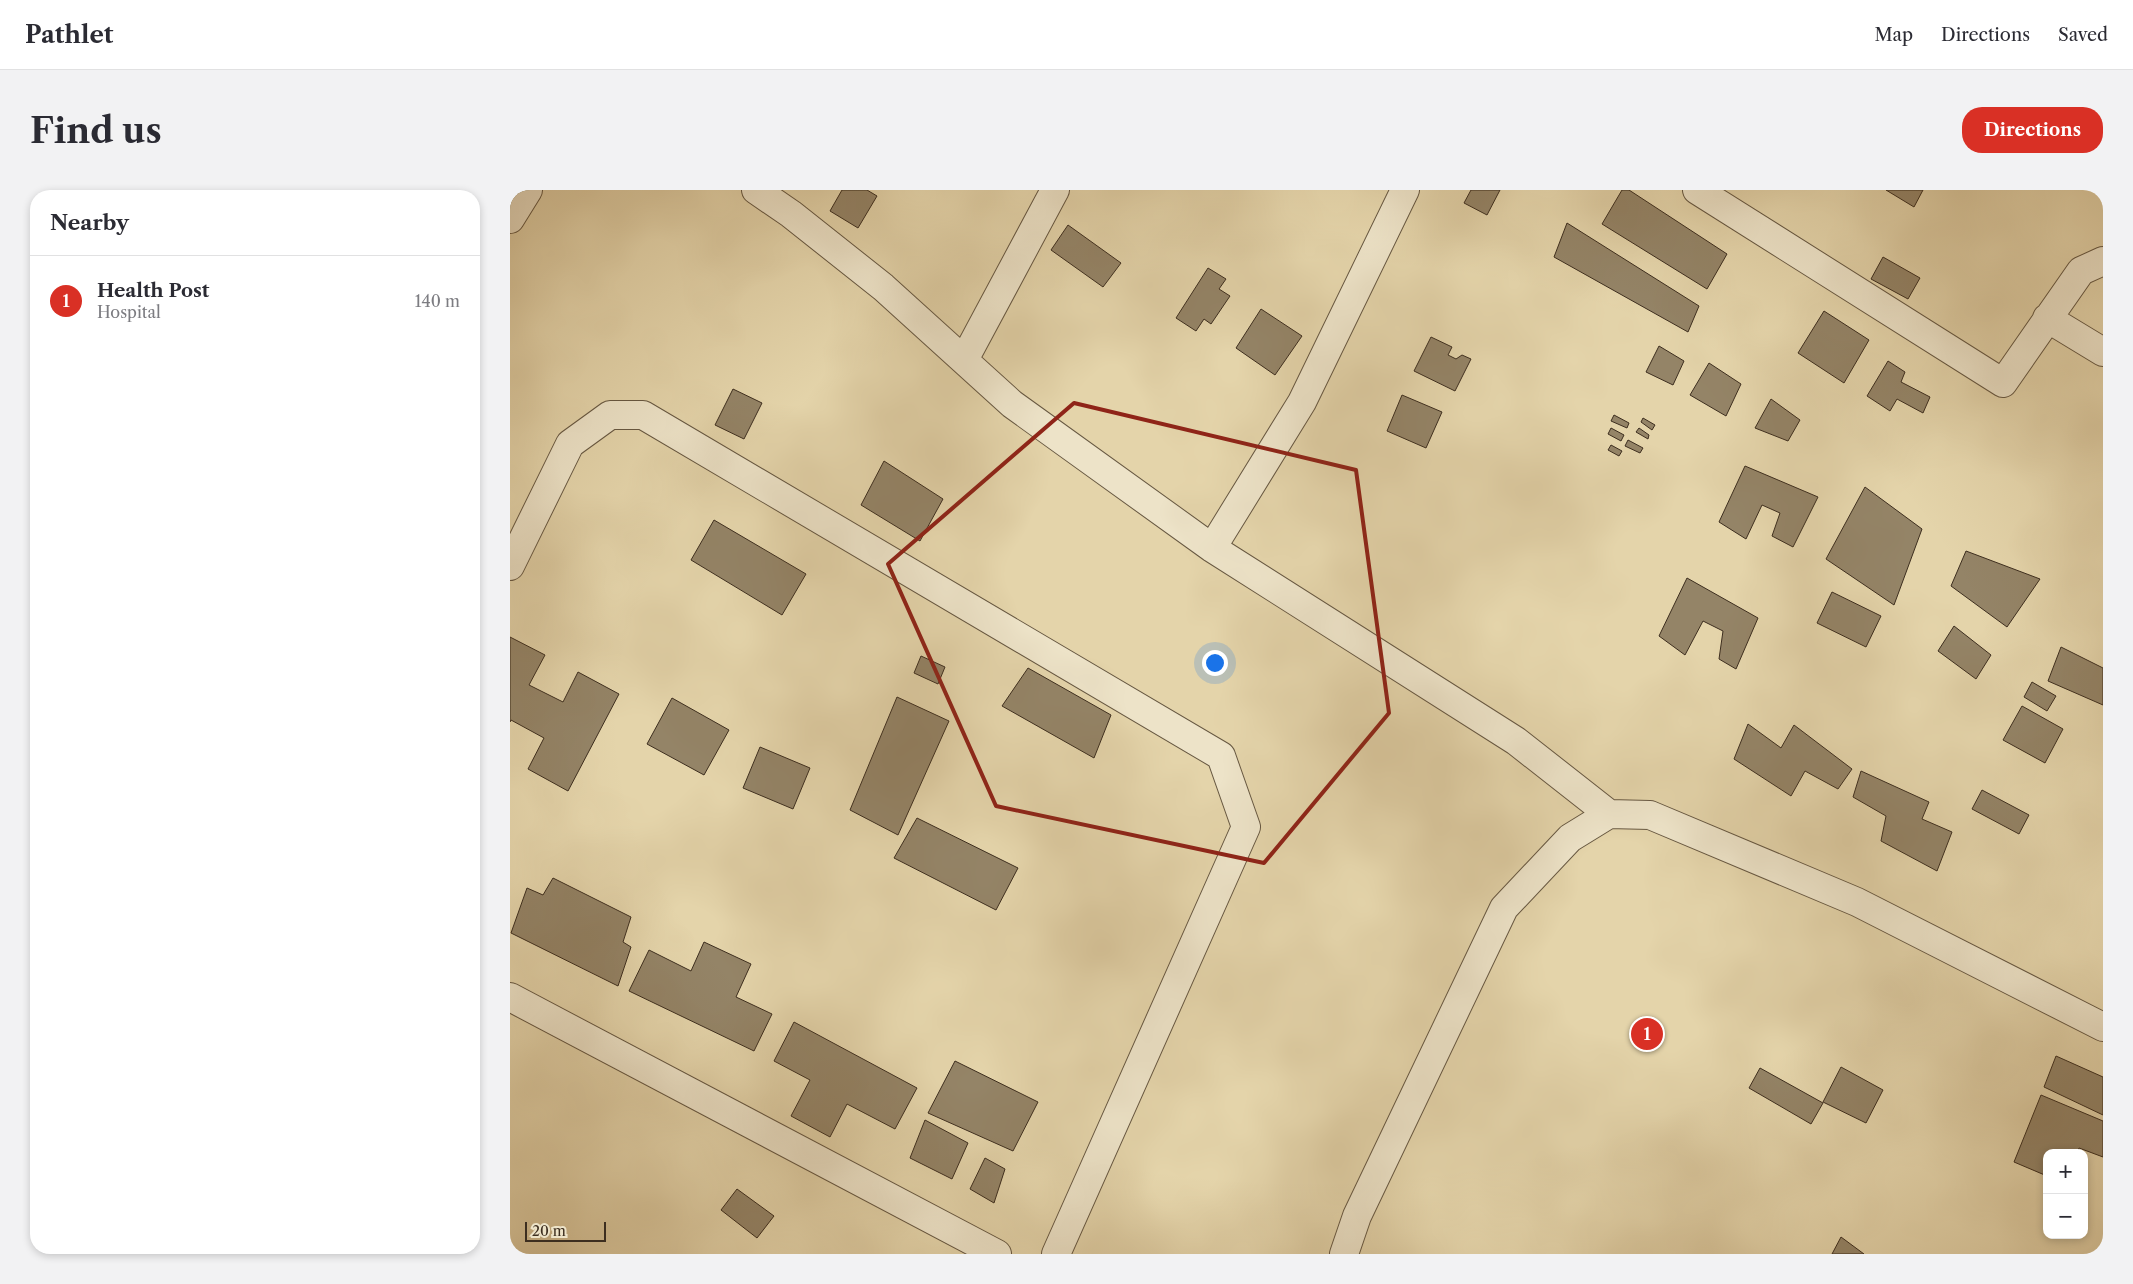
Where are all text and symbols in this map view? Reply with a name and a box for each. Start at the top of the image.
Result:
text: Pathlet [25,20,113,49]
text: Map [1874,24,1913,46]
text: Directions [1941,24,2030,46]
text: Saved [2058,24,2108,46]
button: Directions [1962,107,2103,153]
text: Find us [30,109,162,152]
text: Nearby [50,210,129,235]
text: Health Post [97,279,209,302]
text: 1 [62,291,70,311]
text: 140 m [415,291,460,311]
text: Hospital [97,302,161,322]
your location [1202,650,1228,676]
pin: 1 [1631,1015,1663,1053]
map controls [2043,1149,2088,1239]
button: + [2043,1149,2088,1194]
button: − [2043,1194,2088,1239]
scale bar [525,1219,606,1242]
text: 20 m [532,1222,566,1240]

